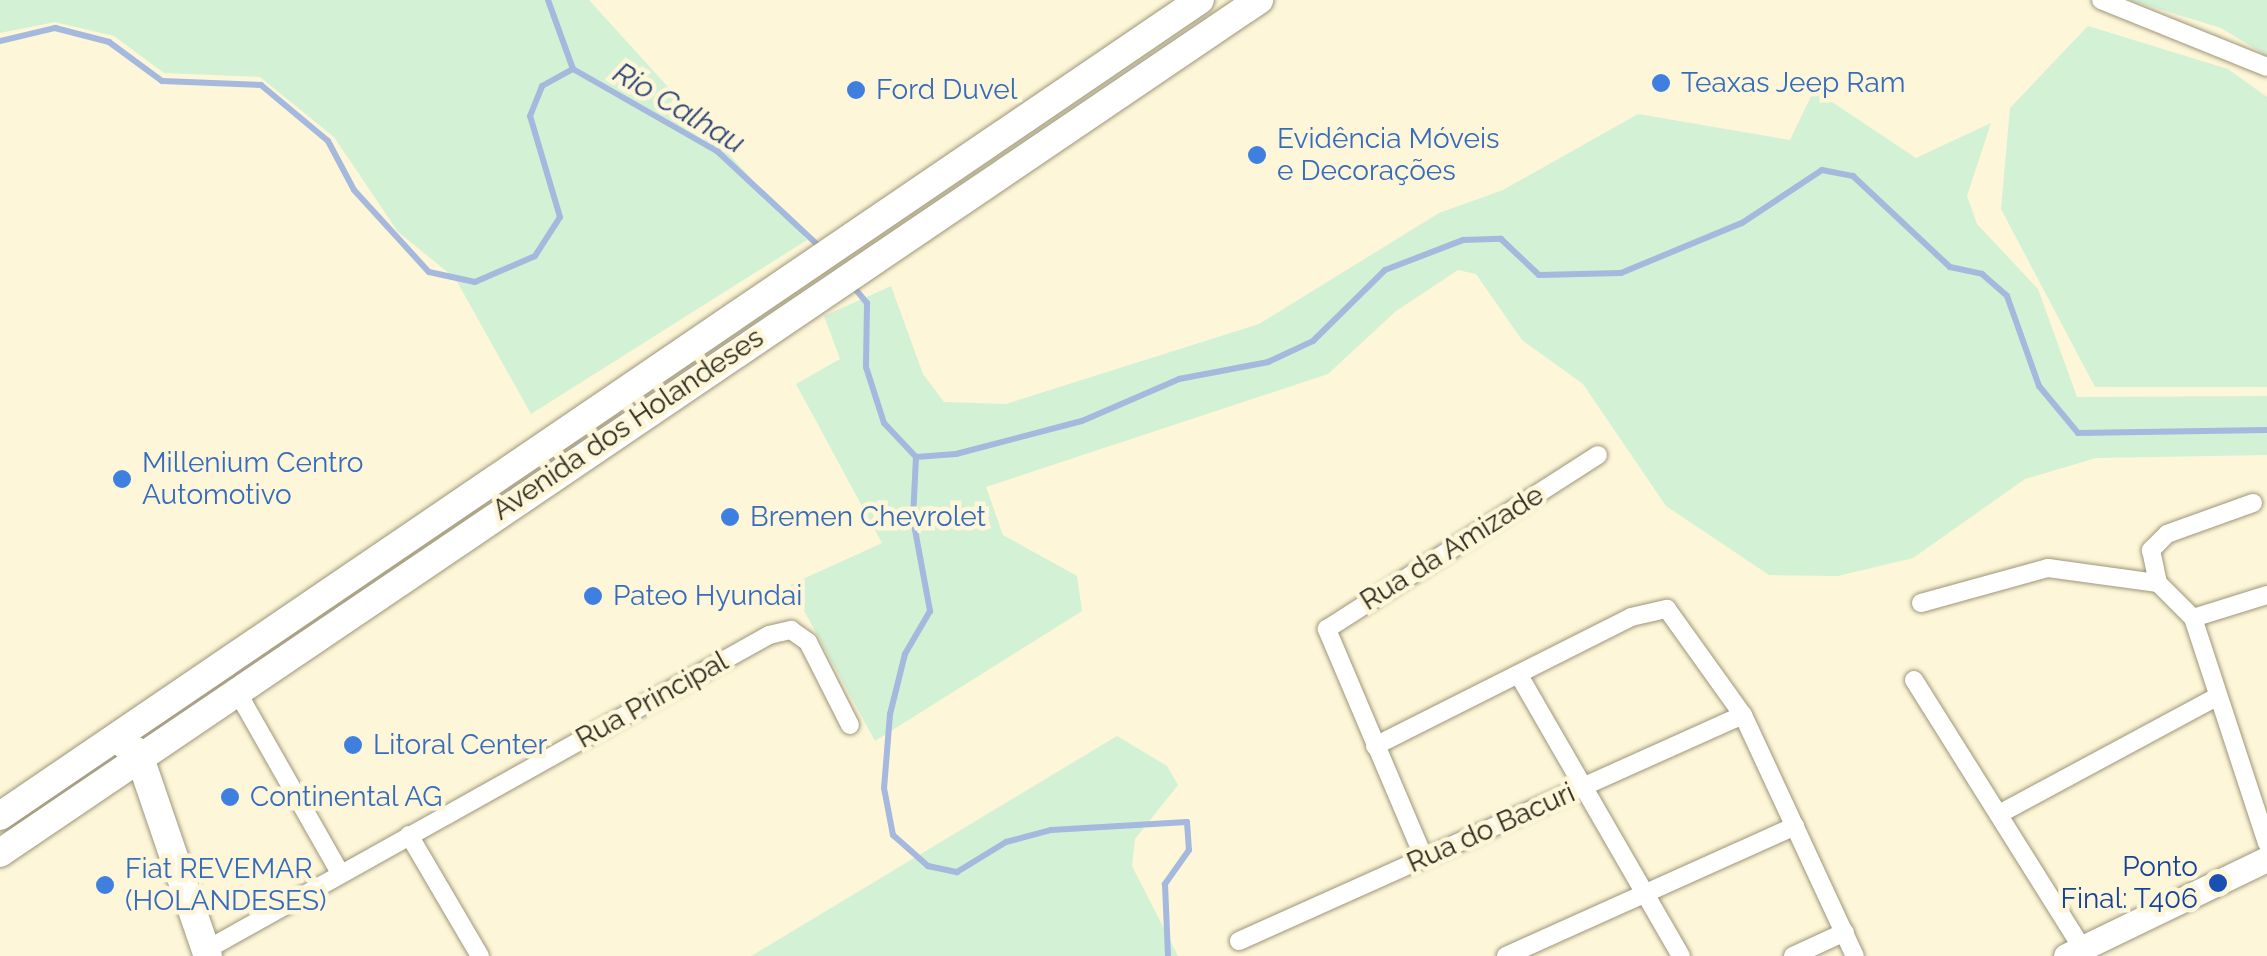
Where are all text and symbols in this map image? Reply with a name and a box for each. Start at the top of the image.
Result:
water label: Rio Calhau [607,55,751,161]
place label: Teaxas Jeep Ram [1681,66,1906,100]
marker: Teaxas Jeep Ram [1650,72,1672,94]
place label: Ford Duvel [876,73,1017,107]
marker: Ford Duvel [845,79,867,101]
place label: Evidência Móveis e Decorações [1277,122,1500,188]
marker: Evidência Móveis e Decorações [1246,144,1268,166]
street label: Avenida dos Holandeses [486,321,770,527]
place label: Millenium Centro Automotivo [142,446,364,512]
marker: Millenium Centro Automotivo [111,468,133,490]
street label: Rua da Amizade [1354,478,1550,618]
place label: Bremen Chevrolet [750,500,986,534]
marker: Bremen Chevrolet [719,506,741,528]
place label: Pateo Hyundai [613,579,802,613]
marker: Pateo Hyundai [582,585,604,607]
street label: Rua Principal [570,644,734,756]
place label: Litoral Center [373,728,548,762]
marker: Litoral Center [342,734,364,756]
street label: Rua do Bacuri [1402,776,1580,880]
place label: Continental AG [250,780,444,814]
marker: Continental AG [219,786,241,808]
place label: Ponto Final: T406 [2060,850,2198,916]
place label: Fiat REVEMAR (HOLANDESES) [125,852,326,918]
marker: Ponto Final: T406 [2207,872,2229,894]
marker: Fiat REVEMAR (HOLANDESES) [94,874,116,896]

